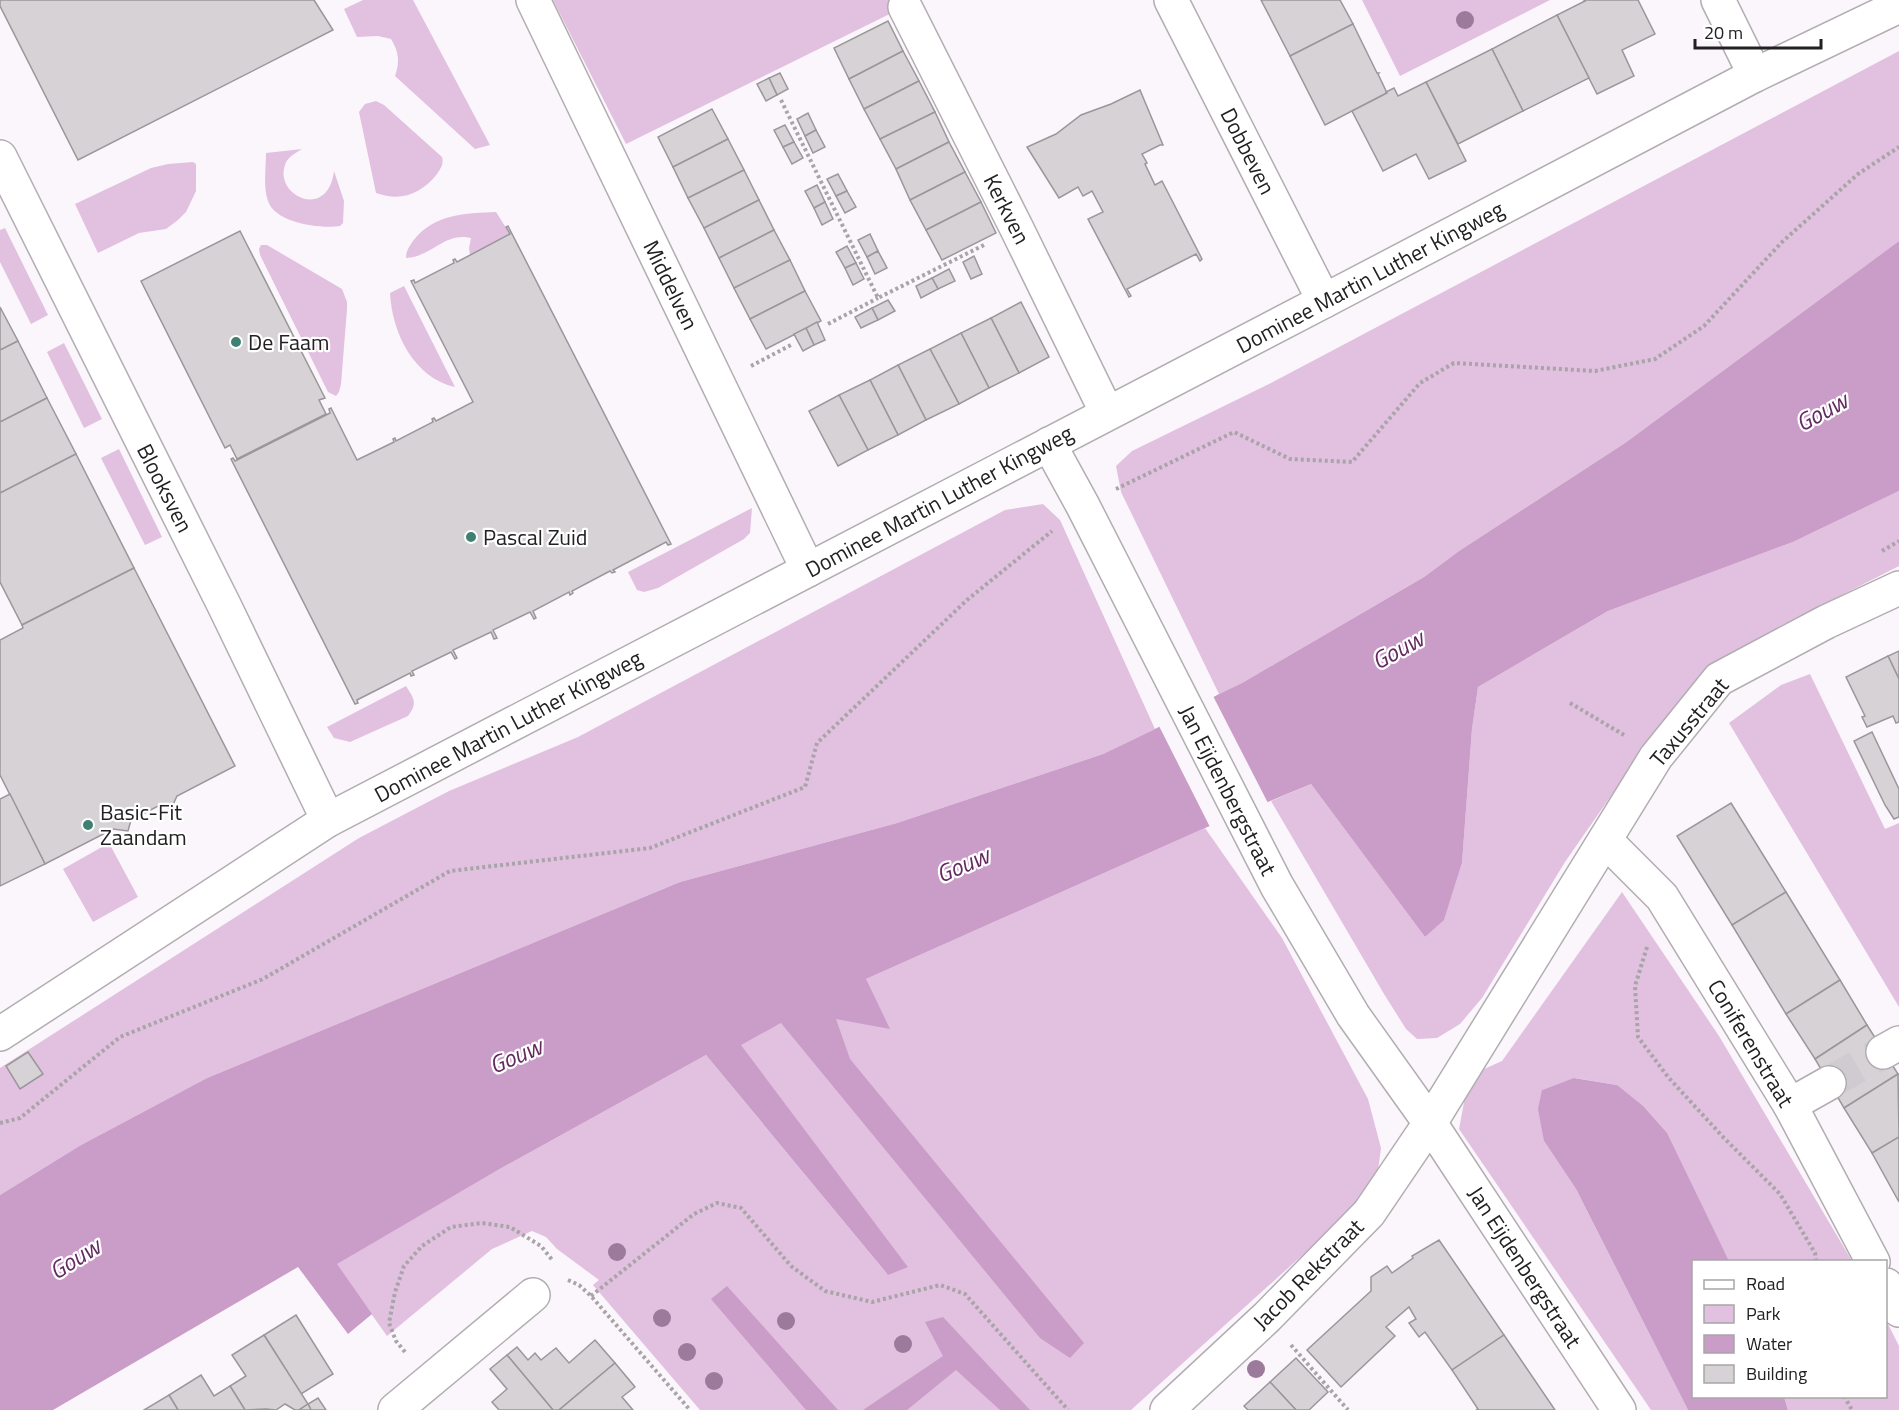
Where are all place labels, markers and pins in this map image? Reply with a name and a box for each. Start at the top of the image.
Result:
place label: De Faam [248,325,329,359]
marker: De Faam [229,335,243,349]
place label: Pascal Zuid [483,520,587,554]
marker: Pascal Zuid [464,530,478,544]
place label: Basic-Fit Zaandam [100,795,187,854]
marker: Basic-Fit Zaandam [81,818,95,832]

